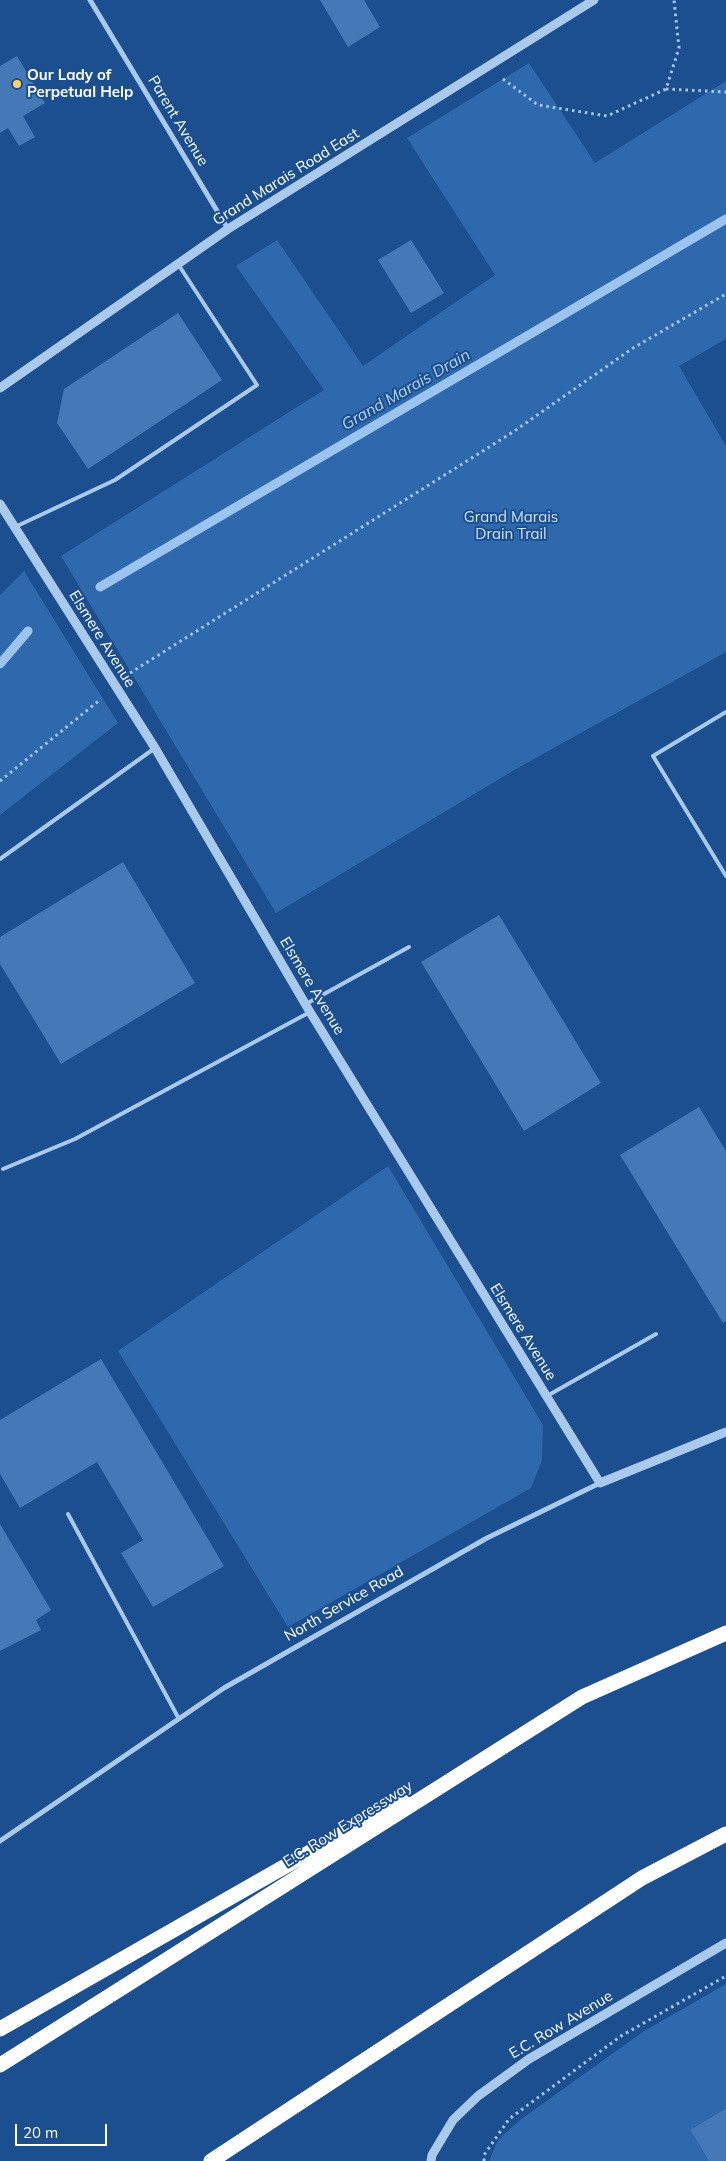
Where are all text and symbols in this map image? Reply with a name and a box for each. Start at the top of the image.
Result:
place label: Our Lady of Perpetual Help [27,66,133,101]
street label: Parent Avenue [144,73,212,169]
marker: Our Lady of Perpetual Help [11,78,23,90]
street label: Grand Marais Road East [209,125,363,229]
water label: Grand Marais Drain [338,345,474,435]
park label: Grand Marais Drain Trail [464,508,558,543]
street label: Elsmere Avenue [65,587,139,691]
street label: Elsmere Avenue [276,934,348,1038]
street label: Elsmere Avenue [486,1280,560,1384]
street label: North Service Road [281,1563,407,1645]
street label: E.C. Row Expressway [280,1777,416,1871]
street label: E.C. Row Avenue [506,1987,616,2063]
scale bar [18,2114,110,2146]
text: 20 m [23,2123,58,2142]

